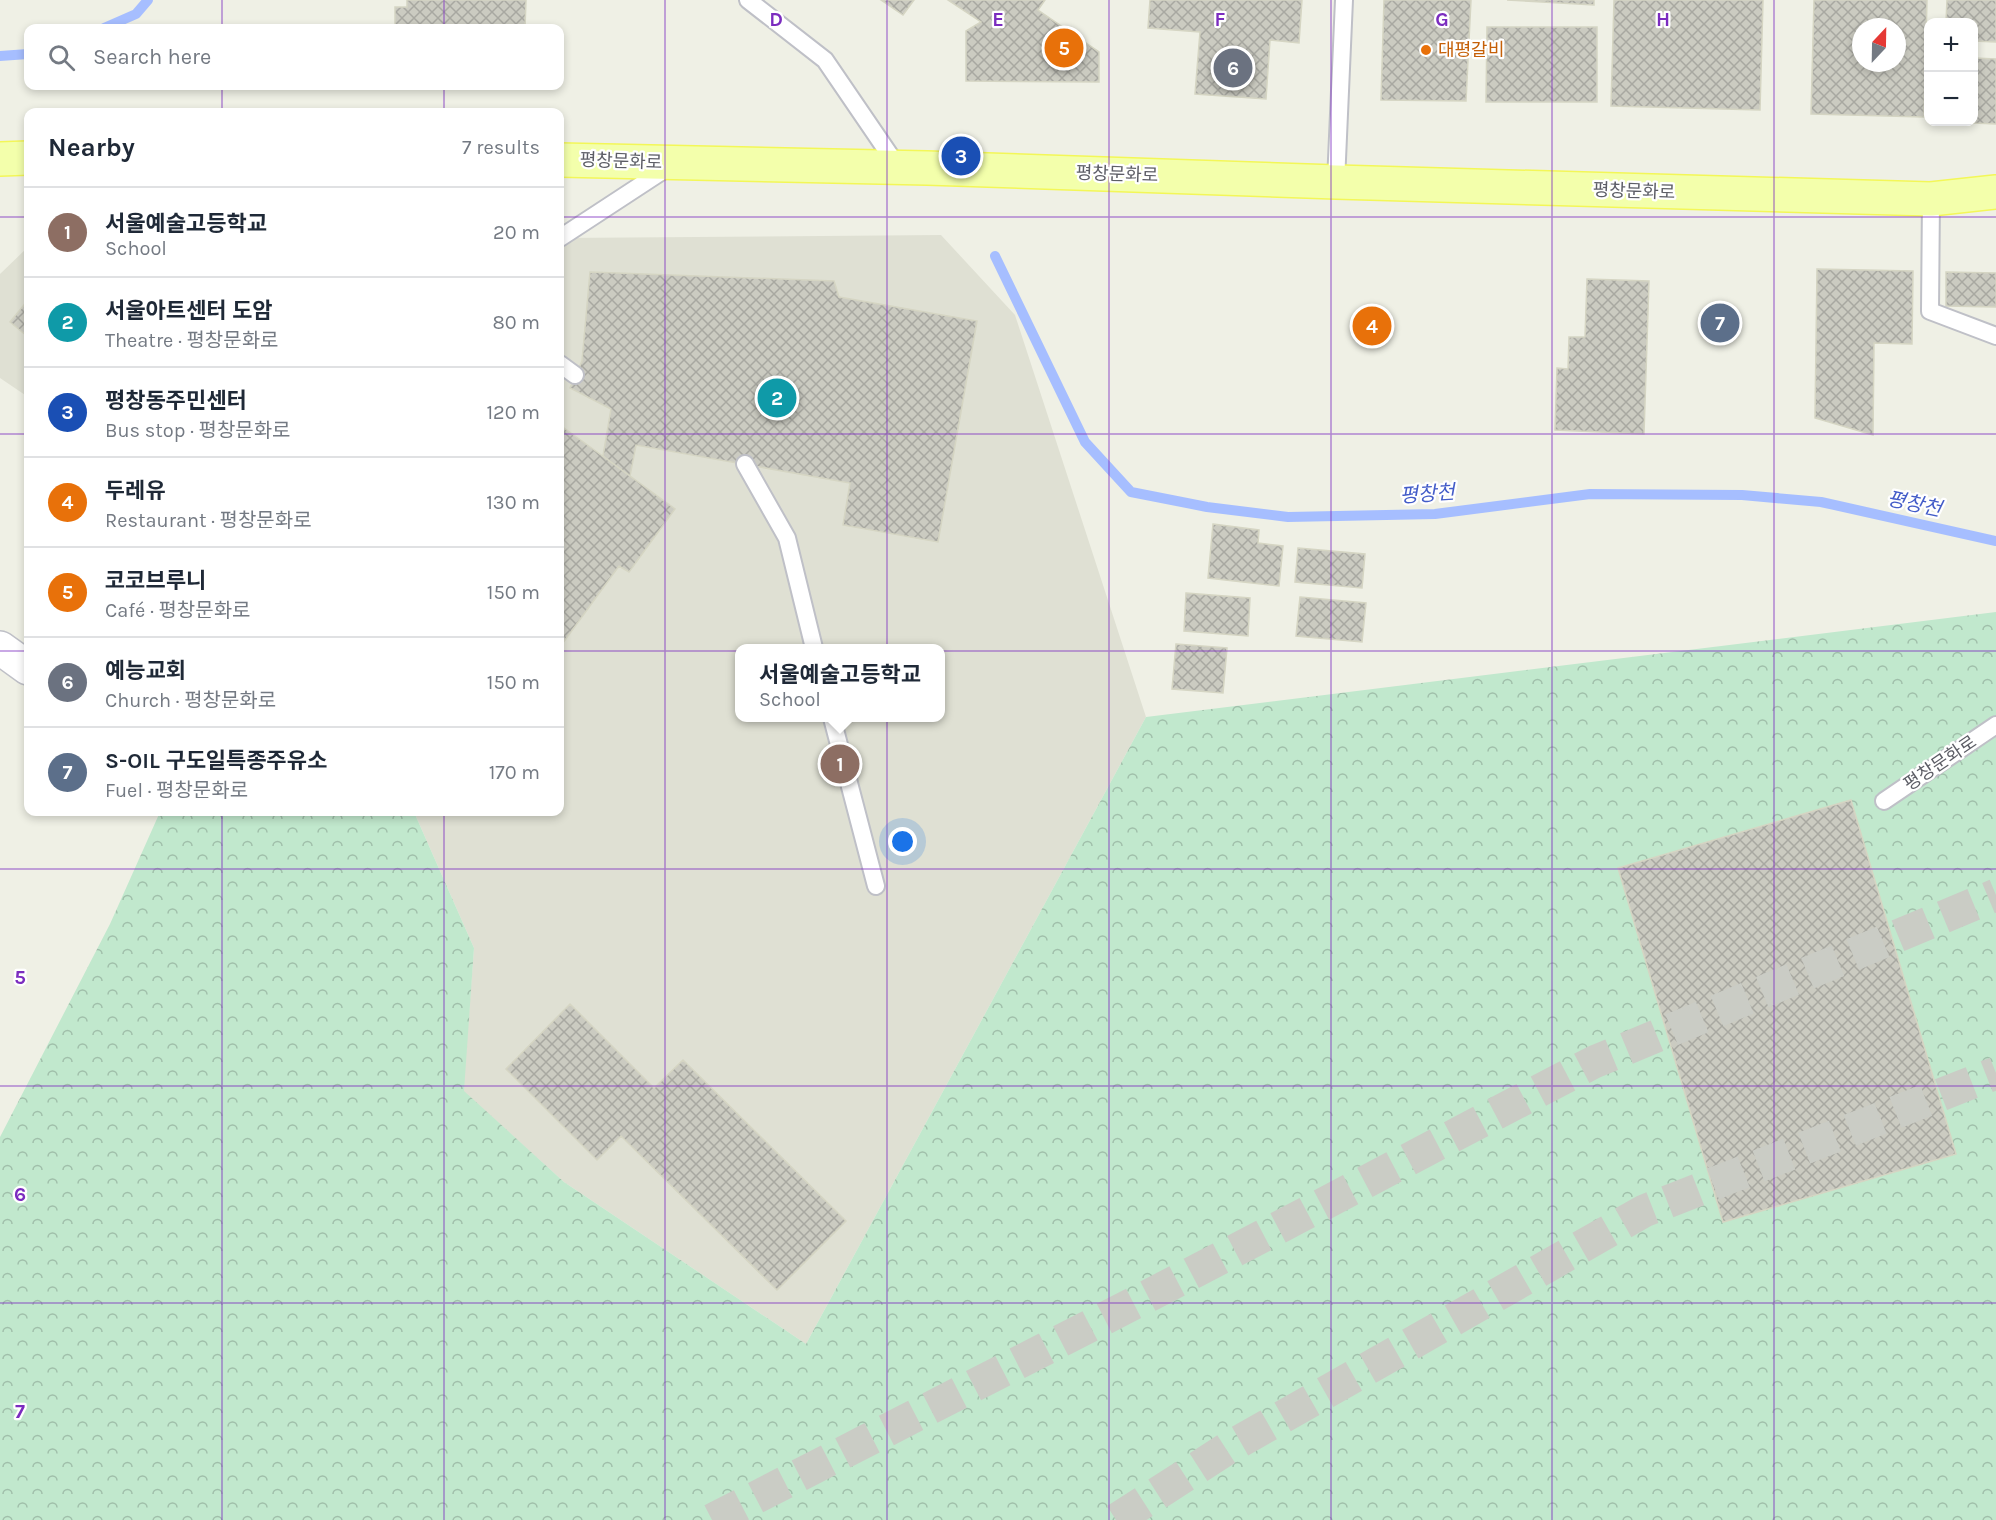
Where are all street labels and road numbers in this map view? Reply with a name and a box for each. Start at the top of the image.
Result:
street label: 평창문화로 [579,149,663,173]
street label: 평창문화로 [1075,162,1159,186]
street label: 평창문화로 [1592,179,1676,203]
street label: 평창문화로 [1900,731,1980,795]

